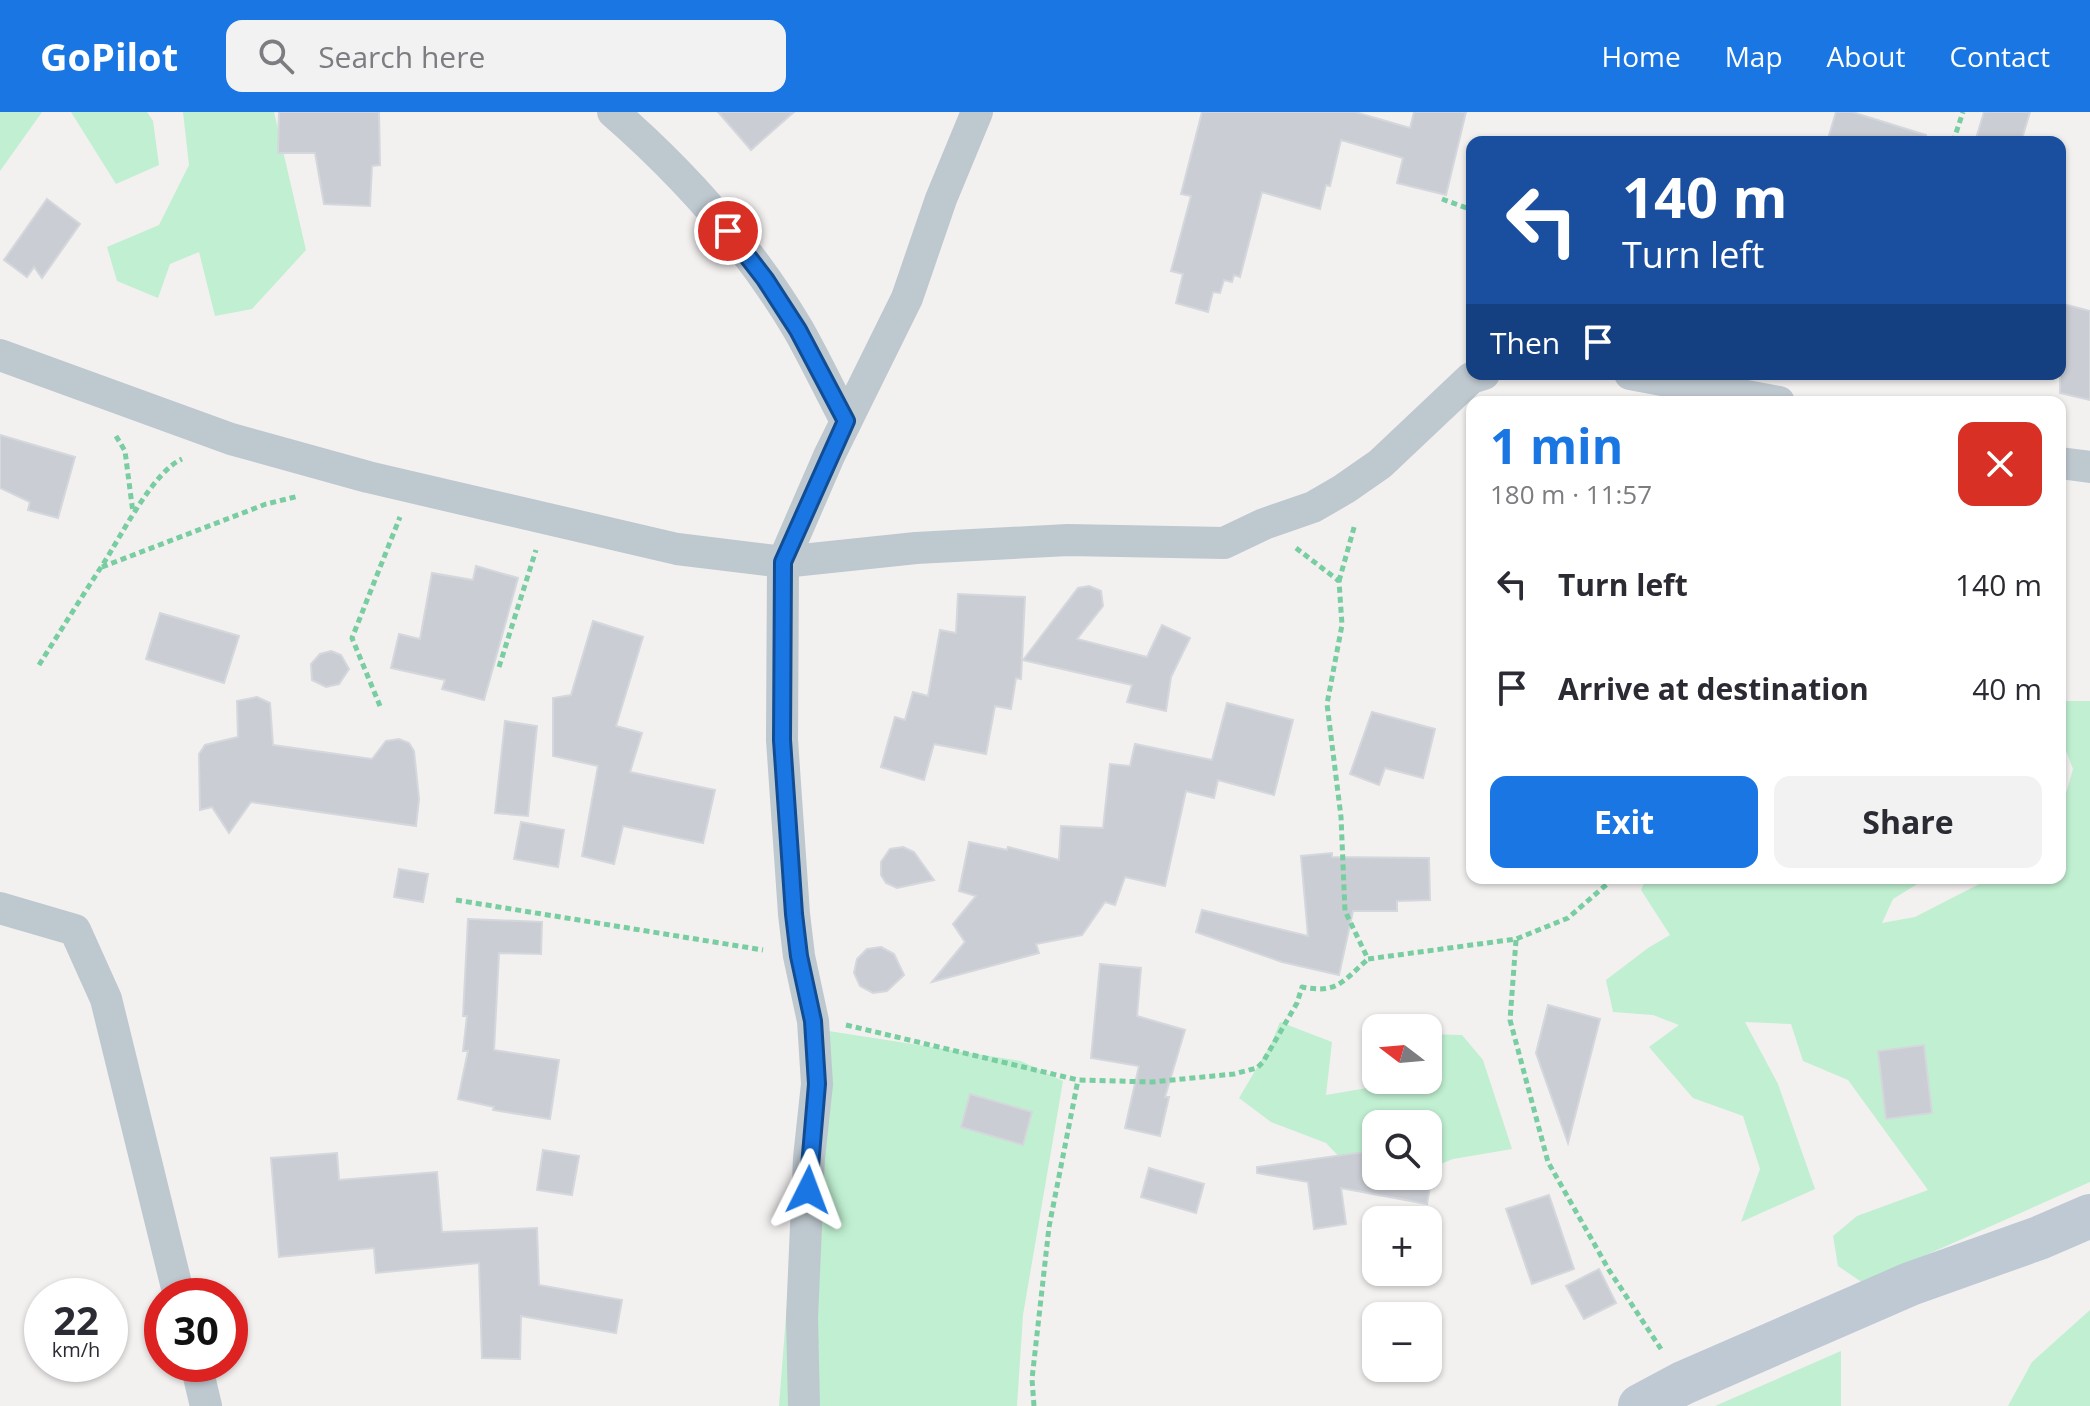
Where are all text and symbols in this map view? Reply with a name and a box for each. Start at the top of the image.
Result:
search box [226,20,786,92]
text: GoPilot [40,30,178,82]
icon: search [254,34,298,78]
text: Search here [318,36,485,77]
text: Home [1602,37,1681,75]
text: Map [1725,37,1783,75]
text: About [1827,37,1905,75]
text: Contact [1949,37,2050,75]
text: 140 m [1622,158,1788,234]
icon: left [1490,168,1594,272]
pin [694,197,762,265]
icon: arrive [706,209,750,253]
text: Turn left [1622,230,1764,279]
icon: arrive [1576,320,1620,364]
text: Then [1490,322,1560,363]
text: 1 min [1490,413,1623,478]
button: close [1958,422,2042,506]
text: 180 m · 11:57 [1490,476,1652,512]
icon: left [1490,562,1534,606]
text: Turn left [1558,564,1688,605]
text: 140 m [1955,564,2042,605]
icon: arrive [1490,666,1534,710]
text: Arrive at destination [1558,668,1869,709]
text: 40 m [1972,668,2042,709]
button: Exit [1490,776,1758,868]
button: Share [1774,776,2042,868]
north arrow [1362,1014,1442,1094]
map controls [1362,1014,1442,1382]
button: search [1362,1110,1442,1190]
position arrow [766,1148,850,1232]
button: + [1362,1206,1442,1286]
speed limit sign: 30 [144,1278,248,1382]
text: 22 [53,1292,99,1347]
button: − [1362,1302,1442,1382]
text: km/h [52,1336,100,1363]

